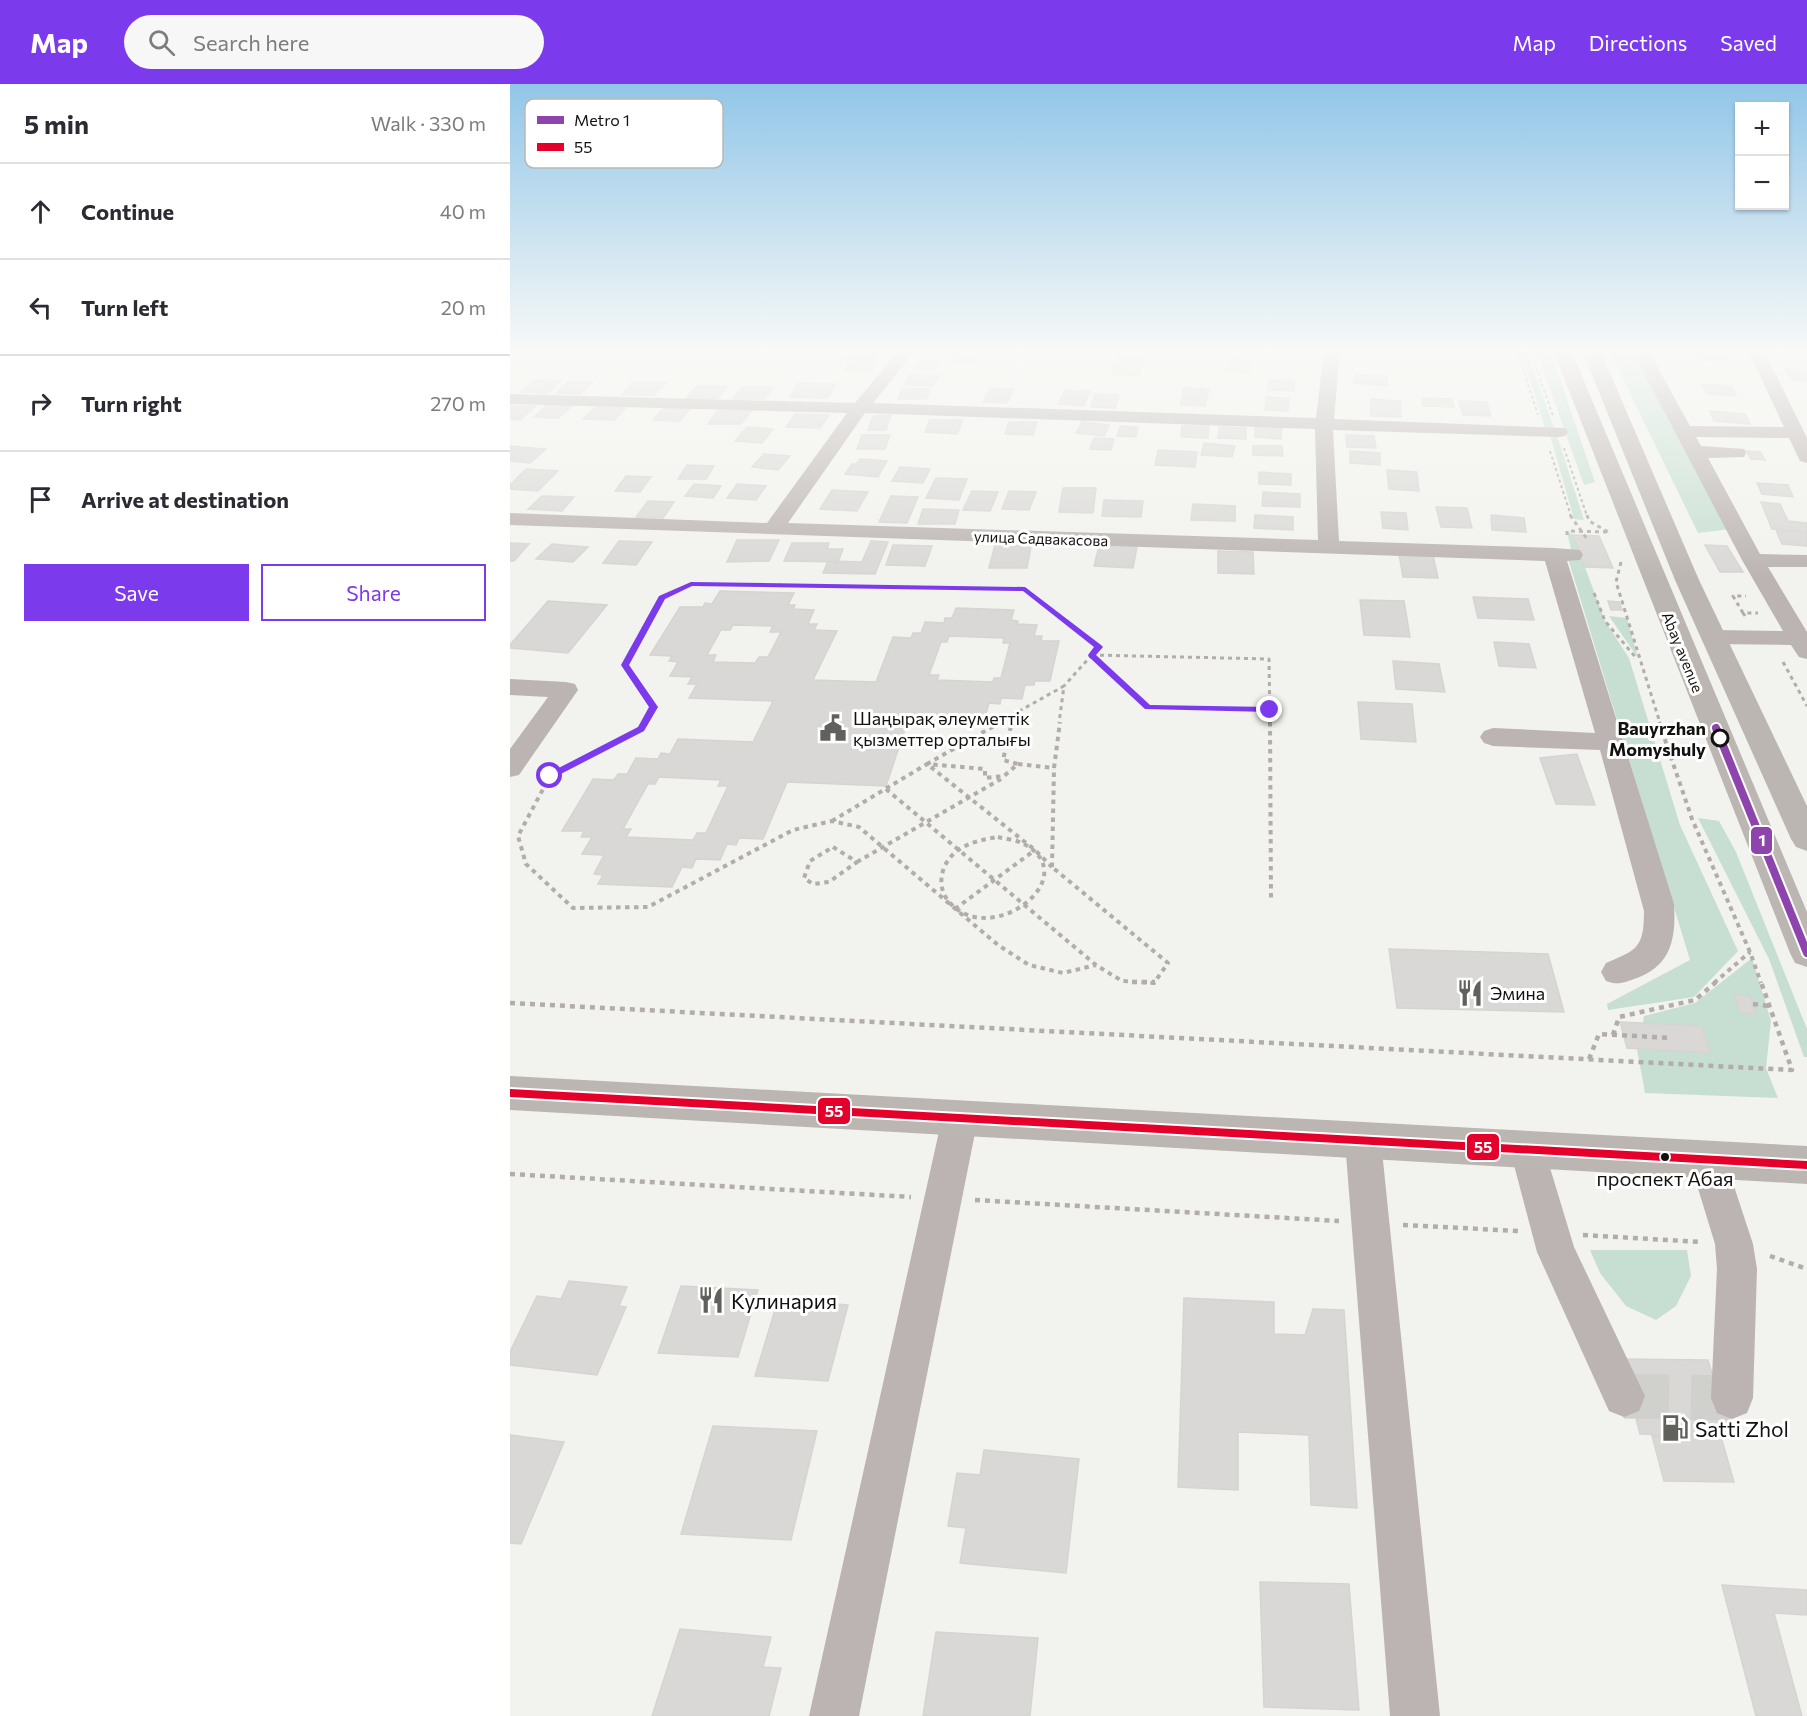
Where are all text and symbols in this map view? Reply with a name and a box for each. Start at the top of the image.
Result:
search box [124,15,544,69]
text: Map [30,25,88,59]
icon: search [145,26,178,59]
text: Search here [193,29,309,56]
text: Map [1513,30,1556,55]
text: Directions [1589,30,1687,55]
text: Saved [1720,30,1777,55]
legend [525,99,723,168]
map controls [1735,102,1789,210]
button: + [1735,102,1789,156]
text: 5 min [24,108,89,139]
text: Metro 1 [574,110,630,129]
text: Walk · 330 m [371,111,486,135]
text: 55 [574,137,592,156]
button: − [1735,156,1789,210]
icon: ahead [24,195,57,228]
text: Continue [81,198,174,225]
text: 40 m [440,199,486,223]
icon: left [24,291,57,324]
text: Turn left [81,294,168,321]
text: 20 m [441,295,486,319]
icon: right [24,387,57,420]
text: Turn right [81,390,182,417]
text: 270 m [430,391,486,415]
icon: arrive [24,483,57,516]
text: Arrive at destination [81,486,289,513]
street label: улица Садвакасова [974,527,1108,549]
button: Save [24,564,249,621]
button: Share [261,564,486,621]
street label: Abay avenue [1659,609,1707,695]
route end [1256,696,1282,722]
place label: Шаңырақ әлеуметтік қызметтер орталығы [853,707,1031,750]
public building icon: Шаңырақ әлеуметтік қызметтер орталығы [818,713,848,743]
place label: Bauyrzhan Momyshuly [1609,717,1706,760]
marker: Bauyrzhan Momyshuly [1711,729,1729,747]
route start [536,762,562,788]
line badge: 1 [1750,826,1773,855]
text: 1 [1758,830,1766,849]
restaurant icon: Эмина [1455,978,1485,1008]
place label: Эмина [1490,982,1545,1004]
line badge: 55 [817,1097,851,1125]
text: 55 [825,1101,843,1120]
line badge: 55 [1466,1133,1500,1161]
text: 55 [1474,1137,1492,1156]
marker: проспект Абая [1659,1151,1671,1163]
place label: проспект Абая [1596,1166,1734,1190]
restaurant icon: Кулинария [696,1285,726,1315]
place label: Кулинария [731,1288,837,1313]
fuel station icon: Satti Zhol [1660,1413,1690,1443]
place label: Satti Zhol [1695,1416,1789,1441]

